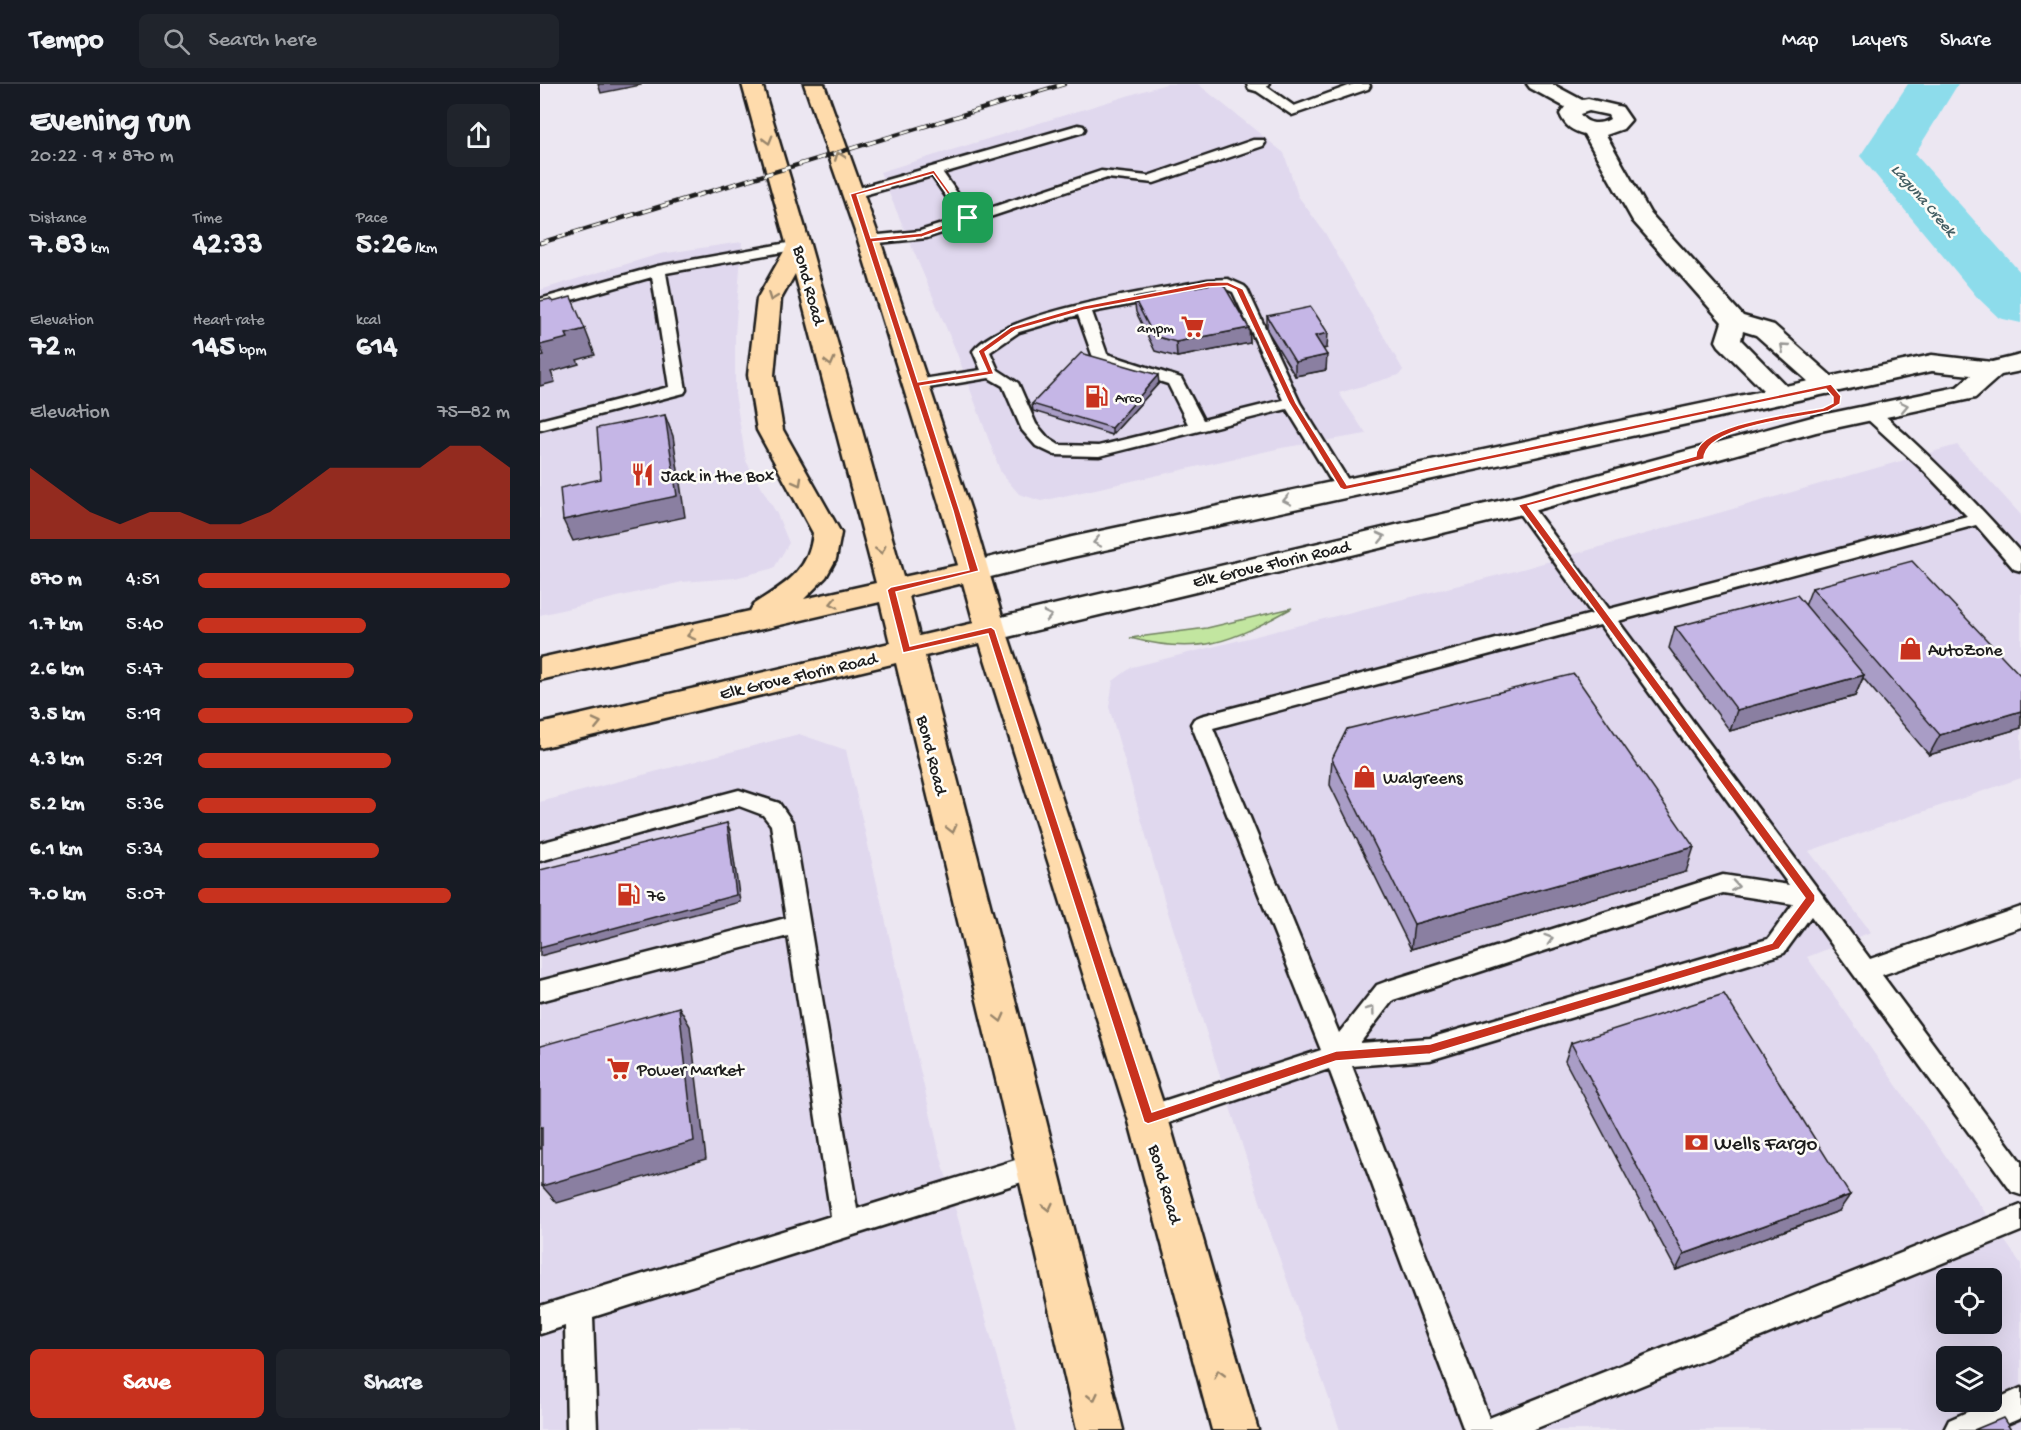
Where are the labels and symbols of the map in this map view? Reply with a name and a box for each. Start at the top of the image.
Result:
one-way arrow [761,134,773,145]
one-way arrow [834,151,847,162]
water label: Laguna Creek [1886,161,1960,243]
pin [942,192,993,243]
street label: Bond Road [787,243,829,329]
one-way arrow [767,291,780,301]
supermarket icon: ampm [1179,314,1205,340]
place label: ampm [1137,320,1174,338]
one-way arrow [1780,343,1791,354]
one-way arrow [823,357,836,367]
fuel station icon: Arco [1084,384,1110,410]
place label: Arco [1115,390,1142,408]
one-way arrow [1899,400,1909,413]
restaurant icon: Jack in the Box [630,462,656,488]
place label: Jack in the Box [661,467,775,488]
one-way arrow [791,476,802,487]
one-way arrow [1283,493,1293,506]
one-way arrow [1375,532,1385,545]
one-way arrow [1092,534,1102,547]
street label: Elk Grove Florin Road [1191,537,1354,594]
one-way arrow [873,545,886,555]
one-way arrow [829,596,839,609]
one-way arrow [1043,611,1053,624]
one-way arrow [687,627,697,640]
shop icon: AutoZone [1897,636,1923,662]
place label: AutoZone [1928,641,2003,662]
street label: Elk Grove Florin Road [718,649,881,706]
street label: Bond Road [910,713,951,799]
one-way arrow [592,717,602,730]
shop icon: Walgreens [1352,764,1378,790]
place label: Walgreens [1383,769,1464,790]
one-way arrow [945,824,958,834]
one-way arrow [1731,879,1740,891]
fuel station icon: 76 [616,882,642,908]
place label: 76 [646,887,666,908]
one-way arrow [1543,934,1554,946]
one-way arrow [1364,1005,1375,1016]
one-way arrow [993,1013,1006,1023]
supermarket icon: Power Market [606,1056,632,1082]
place label: Power Market [636,1061,745,1082]
bank icon: Wells Fargo [1683,1129,1709,1155]
place label: Wells Fargo [1714,1133,1817,1158]
street label: Bond Road [1142,1142,1185,1228]
one-way arrow [1040,1202,1053,1212]
one-way arrow [1214,1369,1226,1380]
one-way arrow [1085,1392,1098,1402]

